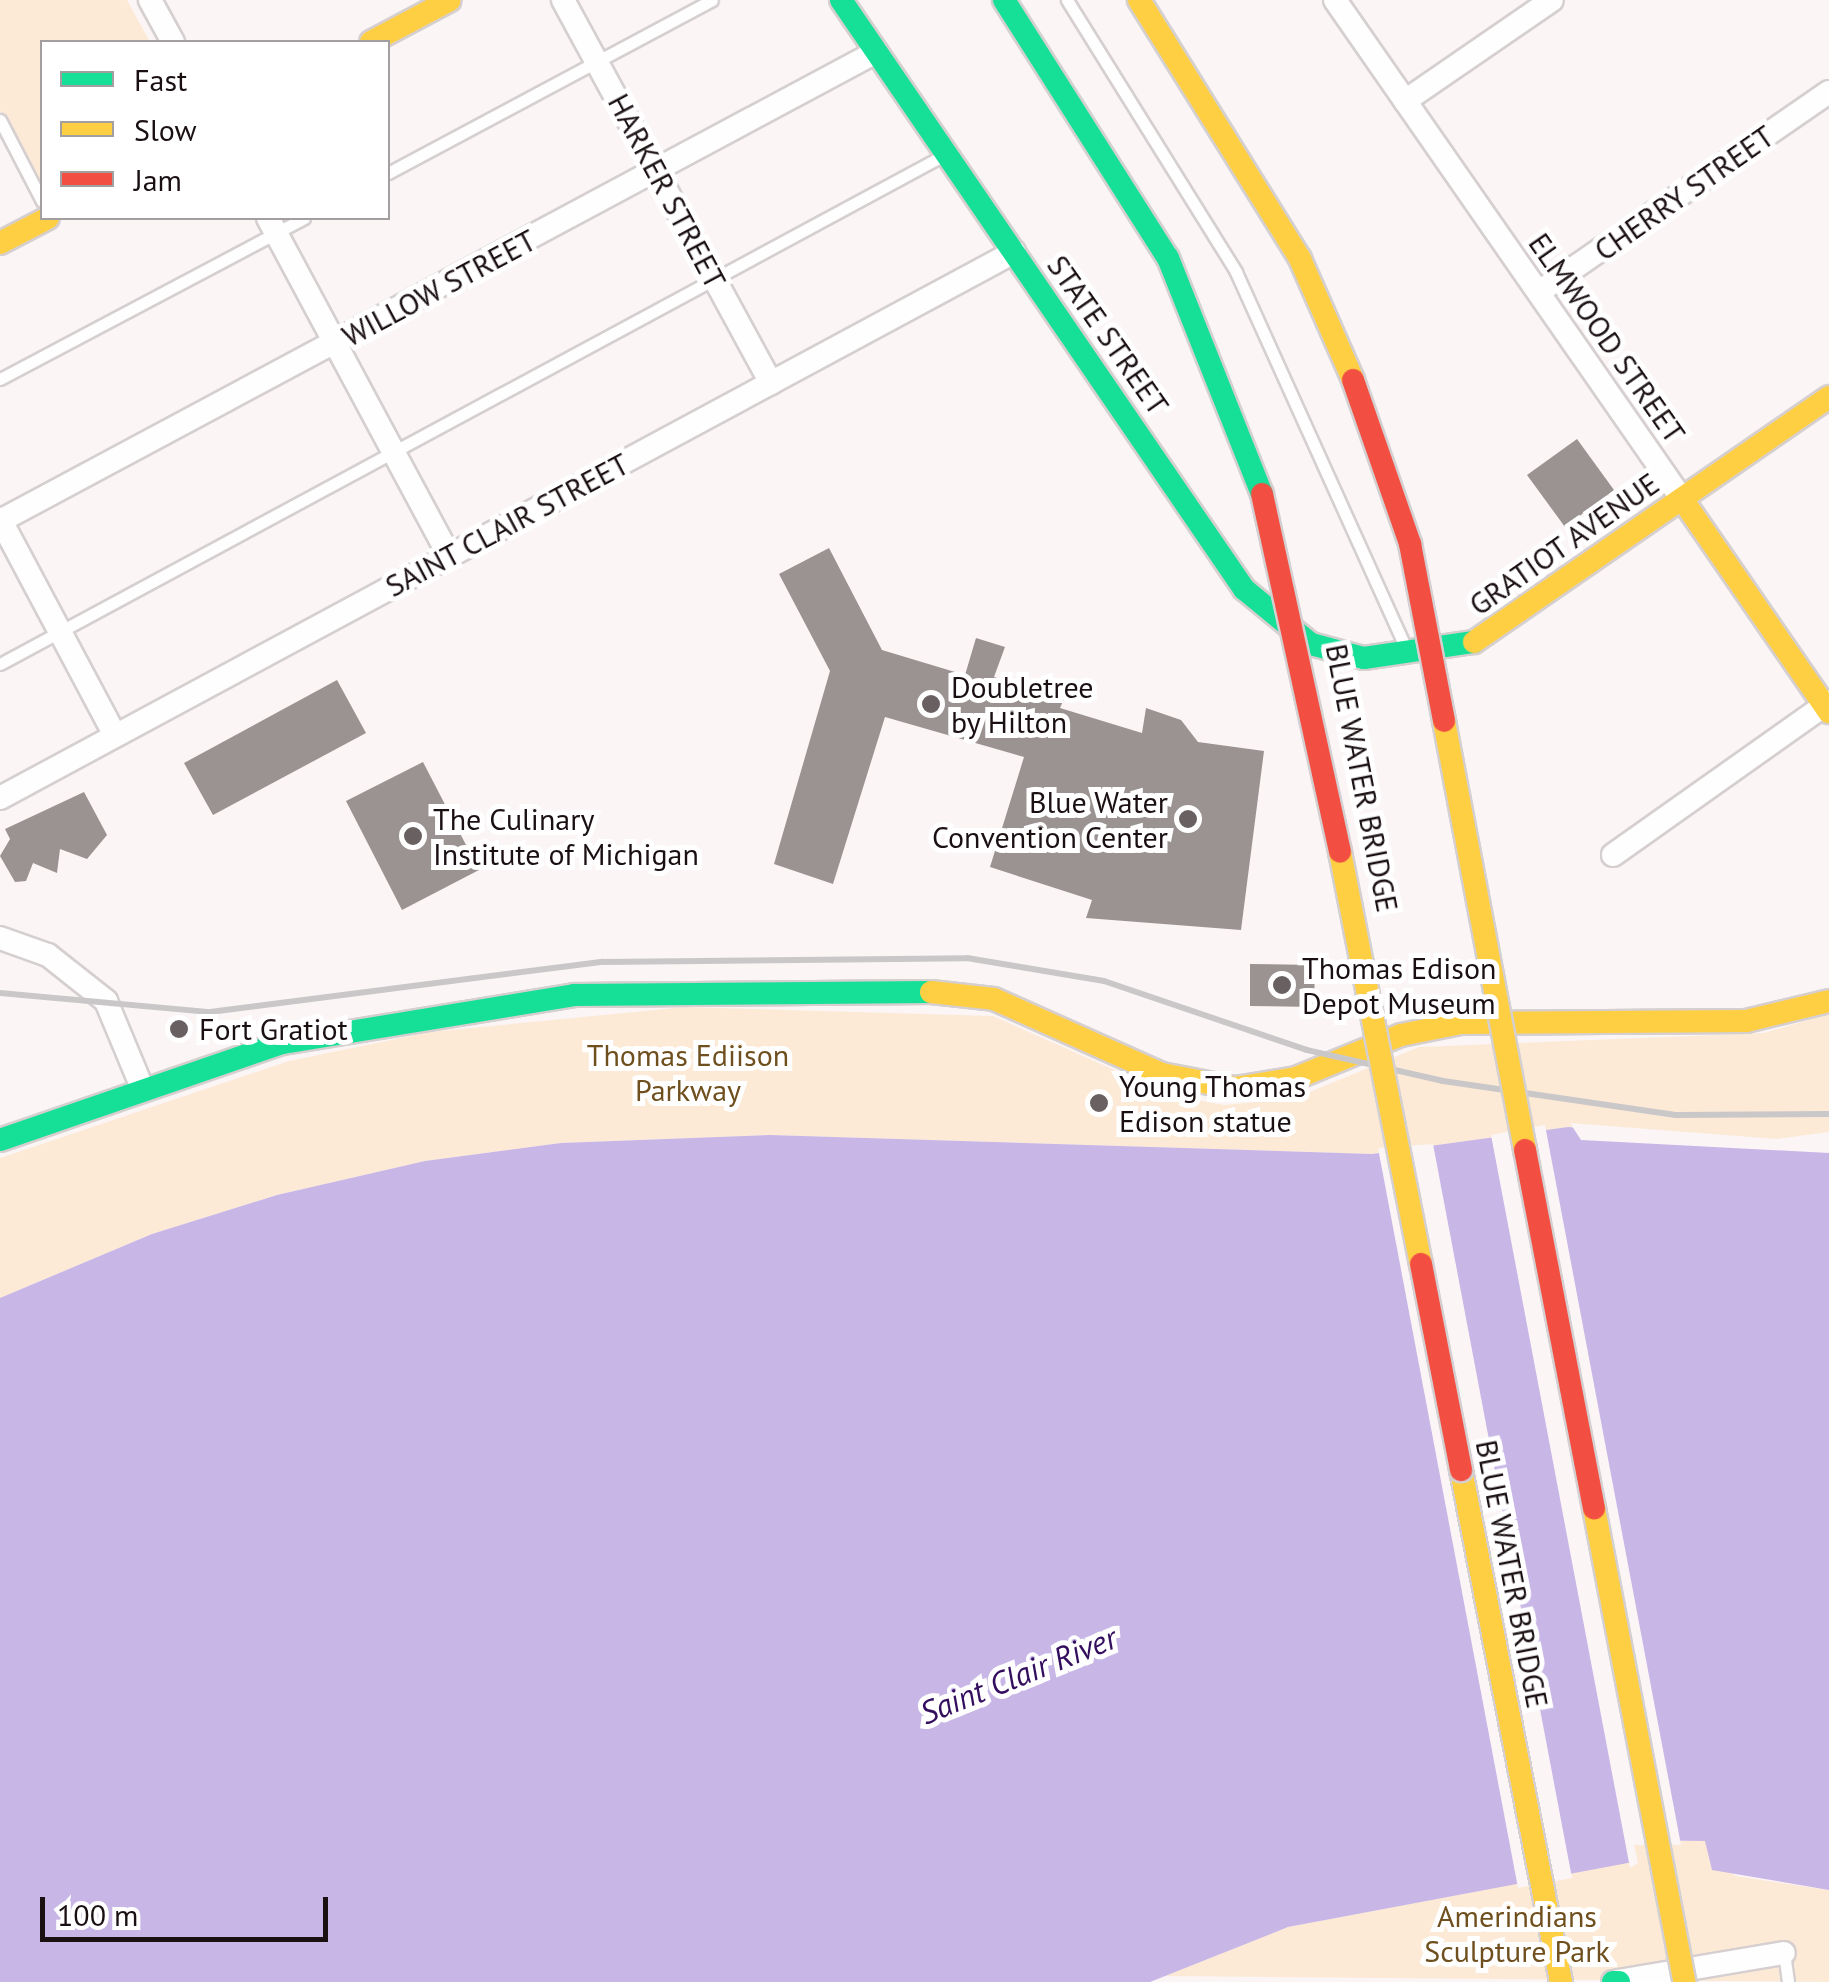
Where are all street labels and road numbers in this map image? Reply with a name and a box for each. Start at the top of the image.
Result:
street label: HARKER STREET [601,88,733,294]
street label: CHERRY STREET [1587,118,1781,268]
street label: WILLOW STREET [336,222,542,354]
street label: ELMWOOD STREET [1521,226,1693,450]
street label: STATE STREET [1040,248,1176,422]
street label: SAINT CLAIR STREET [379,445,635,605]
street label: GRATIOT AVENUE [1461,465,1667,623]
street label: BLUE WATER BRIDGE [1318,641,1406,915]
street label: BLUE WATER BRIDGE [1468,1437,1556,1711]

